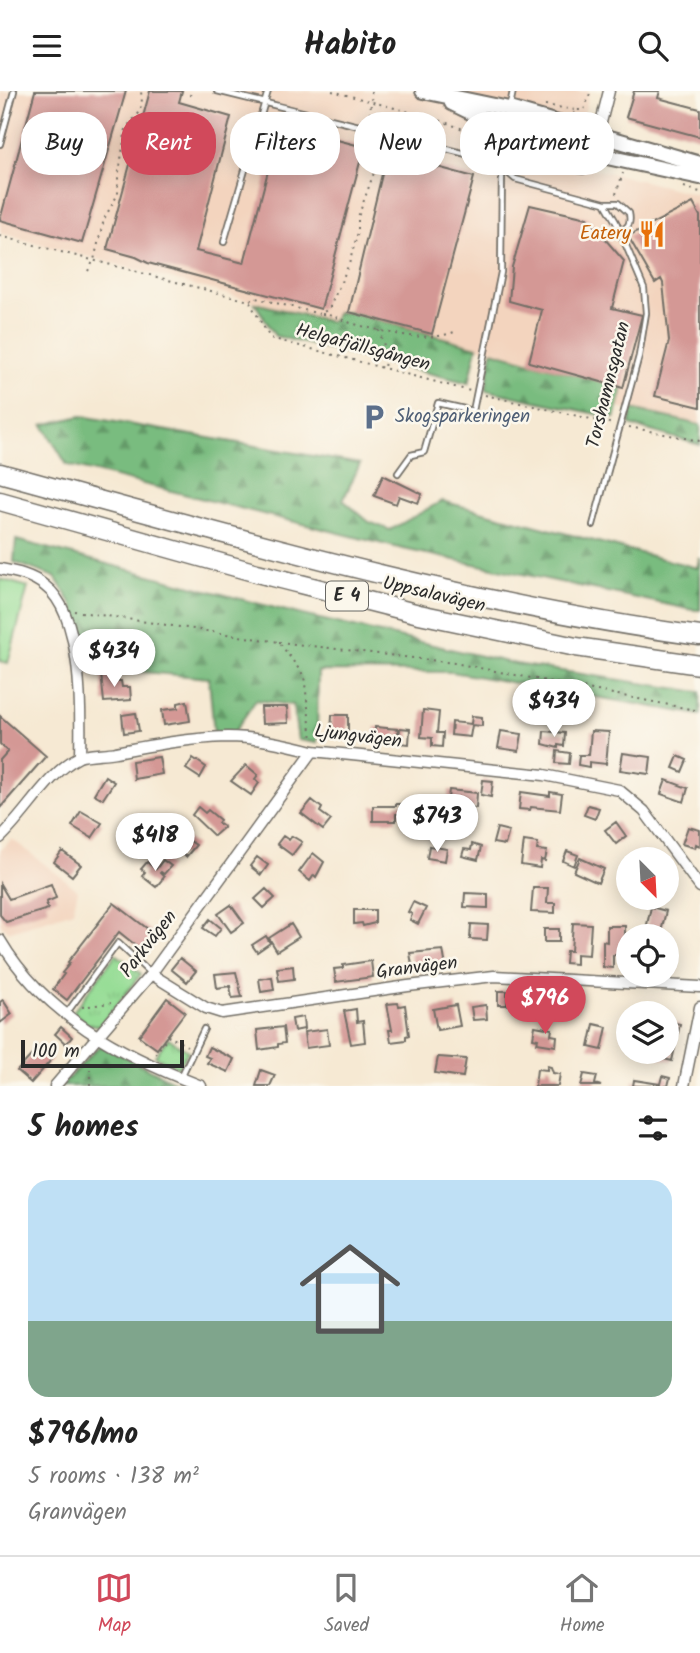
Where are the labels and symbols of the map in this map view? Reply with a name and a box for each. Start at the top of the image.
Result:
place label: Eatery [580,219,632,249]
restaurant icon: Eatery [637,219,667,249]
street label: Helgafjällsgången [292,316,434,380]
street label: Torshamnsgatan [579,318,639,452]
parking icon: Skogsparkeringen [359,402,389,432]
place label: Skogsparkeringen [395,402,530,432]
street label: Uppsalavägen [380,569,488,621]
road number: E 4 [326,581,368,611]
pin: $434 [73,629,155,689]
pin: $434 [513,679,595,739]
street label: Ljungvägen [312,717,404,757]
pin: $743 [396,795,478,854]
pin: $418 [114,813,196,873]
north arrow [616,847,679,910]
street label: Parkvägen [113,904,185,984]
street label: Granvägen [375,948,459,988]
pin: $796 [504,977,586,1036]
scale bar [21,1037,184,1069]

